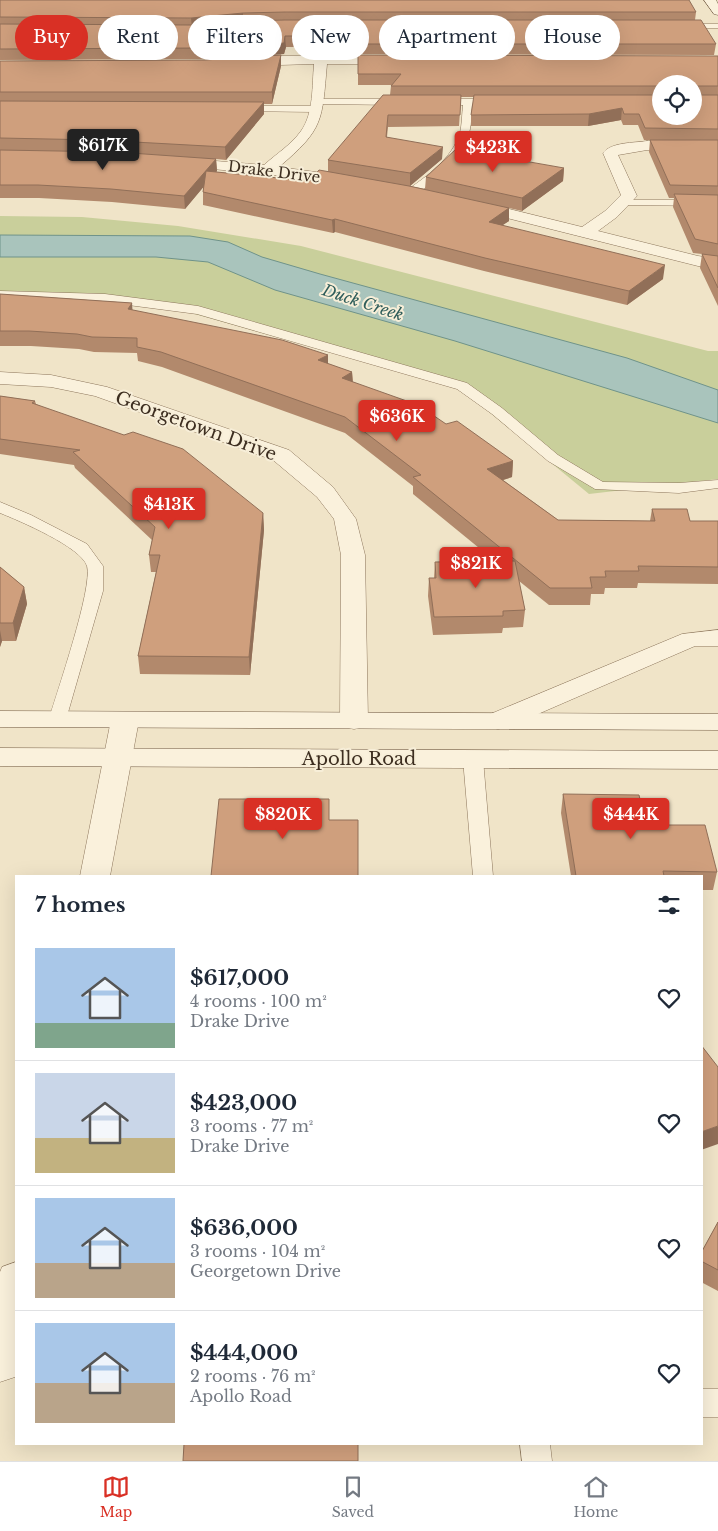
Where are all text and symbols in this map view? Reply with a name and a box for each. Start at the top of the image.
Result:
chip: Buy [15,15,88,60]
chip: Rent [98,15,178,60]
chip: Filters [188,15,282,60]
chip: New [292,15,369,60]
chip: Apartment [379,15,515,60]
chip: House [525,15,620,60]
map controls [652,75,702,125]
button: locate [652,75,702,125]
pin: $617K [68,128,138,171]
pin: $423K [458,130,528,173]
text: $617K [78,135,128,155]
text: $423K [466,137,520,157]
street label: Drake Drive [227,156,321,187]
water label: Duck Creek [319,279,406,325]
street label: Georgetown Drive [112,387,280,465]
pin: $636K [362,400,432,442]
text: $636K [369,406,425,426]
pin: $413K [134,488,204,530]
text: $413K [143,494,195,514]
pin: $821K [441,546,511,589]
text: $821K [450,553,502,573]
street label: Apollo Road [301,748,416,770]
pin: $820K [248,798,318,840]
pin: $444K [596,798,666,840]
text: $820K [255,804,311,824]
text: $444K [603,804,659,824]
icon: filters [655,891,683,919]
text: 7 homes [35,892,126,918]
text: $617,000 [190,965,289,991]
icon: home [75,968,135,1028]
icon: heart [655,984,683,1012]
text: 4 rooms · 100 m² [190,991,327,1011]
text: Drake Drive [190,1011,289,1031]
text: $423,000 [190,1090,297,1116]
icon: home [75,1093,135,1153]
icon: heart [655,1109,683,1137]
text: 3 rooms · 77 m² [190,1116,313,1136]
text: Drake Drive [190,1136,289,1156]
text: $636,000 [190,1215,298,1241]
icon: home [75,1218,135,1278]
icon: heart [655,1234,683,1262]
text: 3 rooms · 104 m² [190,1241,325,1261]
text: Georgetown Drive [190,1261,341,1281]
text: $444,000 [190,1340,298,1366]
icon: home [75,1343,135,1403]
icon: heart [655,1359,683,1387]
text: 2 rooms · 76 m² [190,1366,316,1386]
text: Apollo Road [190,1386,292,1406]
tab: Map [100,1473,132,1521]
tab: Saved [332,1473,374,1521]
tab: Home [573,1473,618,1521]

